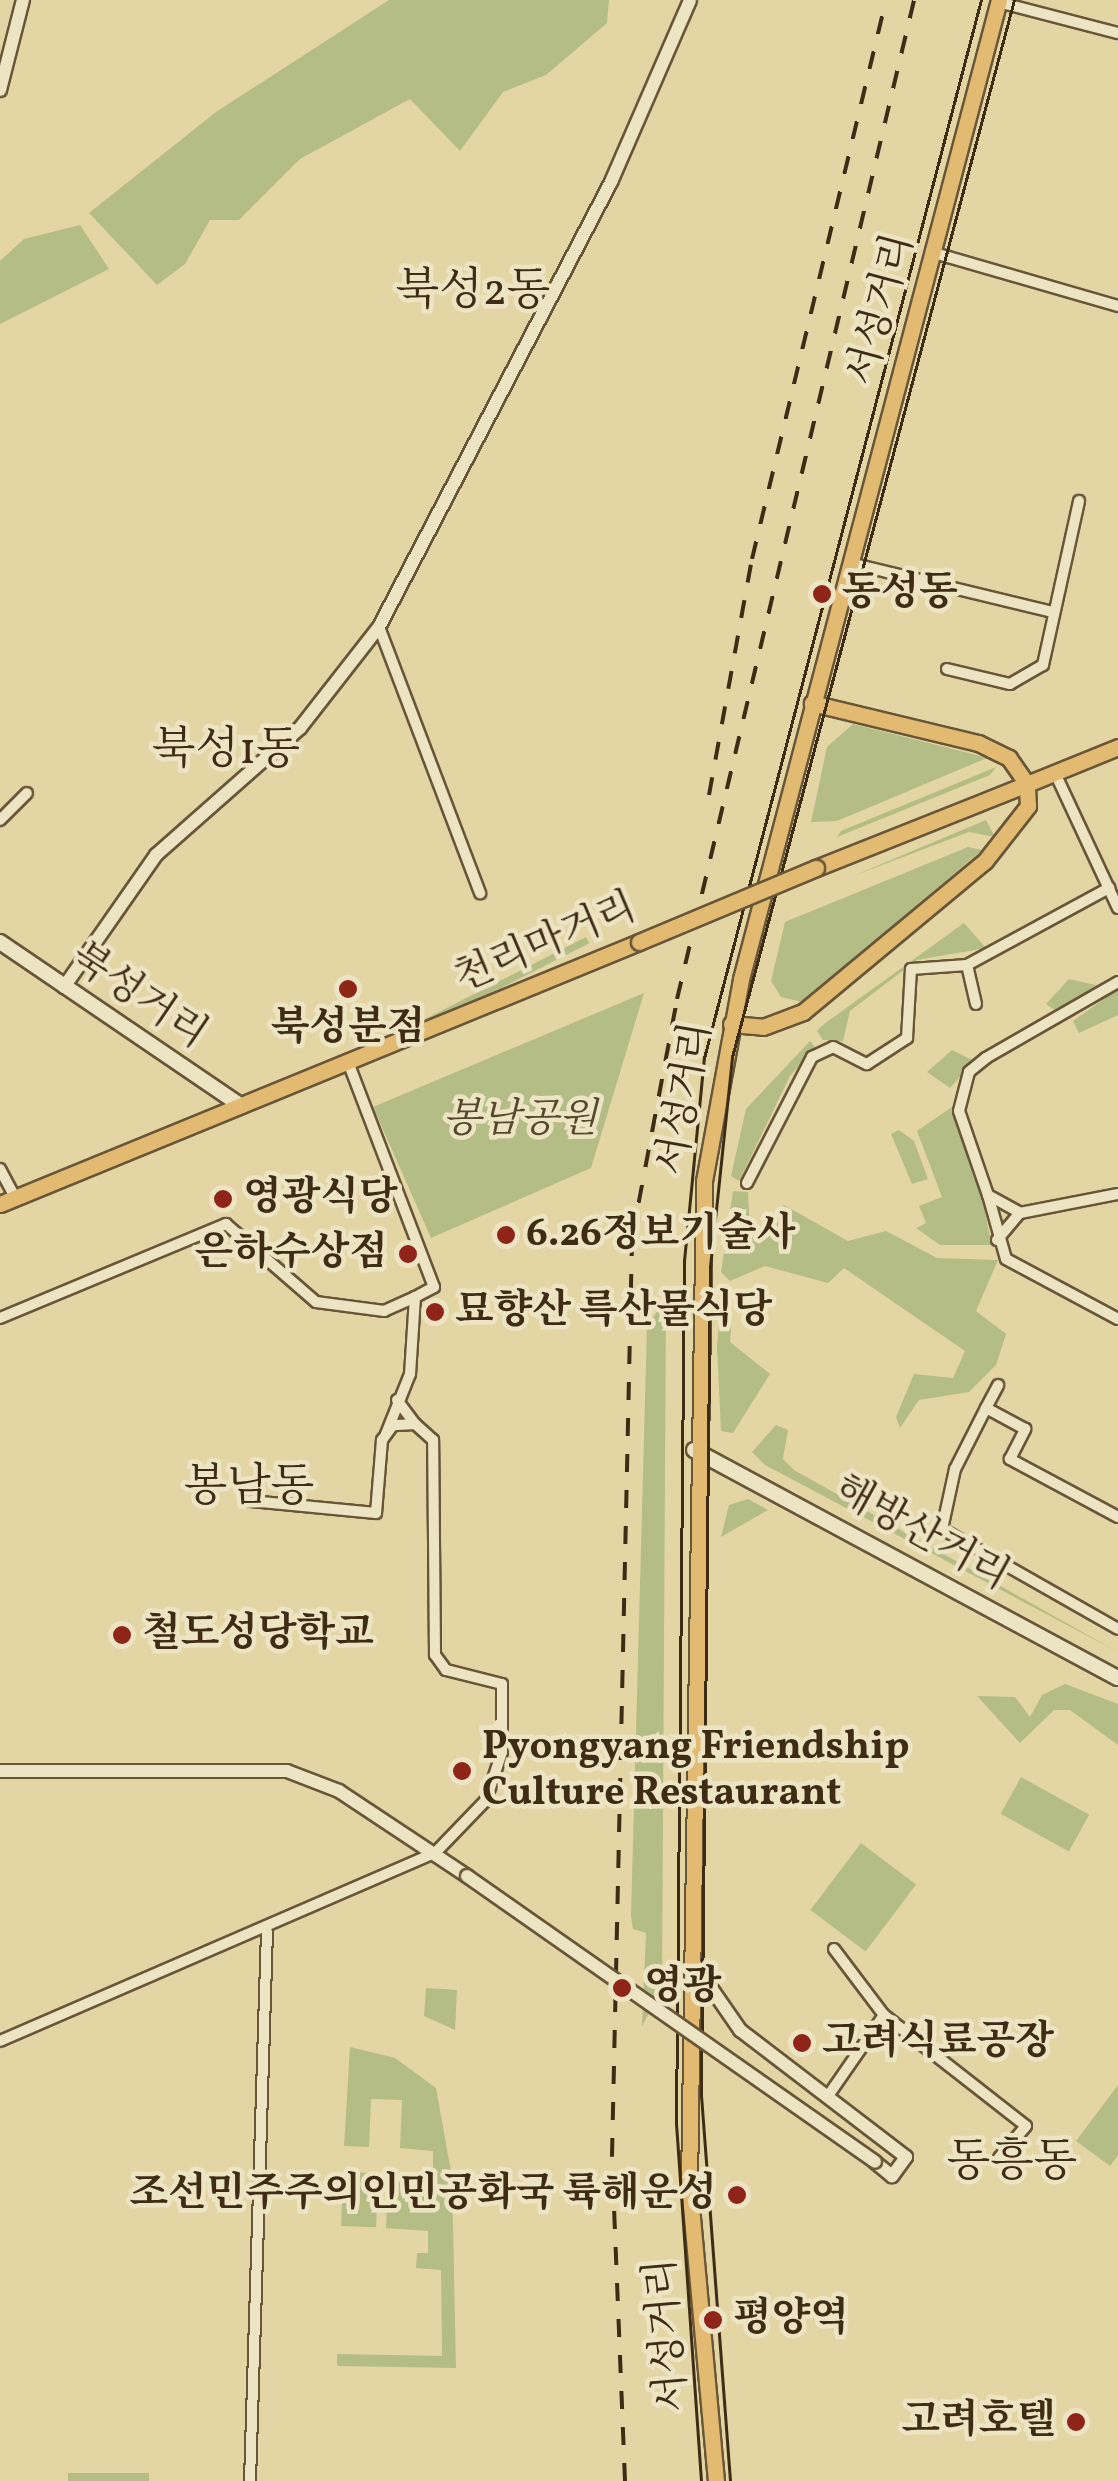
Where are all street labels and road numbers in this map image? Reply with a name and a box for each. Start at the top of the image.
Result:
street label: 서성거리 [839,229,925,391]
street label: 천리마거리 [448,884,644,1004]
street label: 북성거리 [61,934,215,1060]
street label: 서성거리 [649,1019,723,1179]
street label: 해방산거리 [825,1466,1017,1602]
street label: 서성거리 [638,2256,700,2414]

